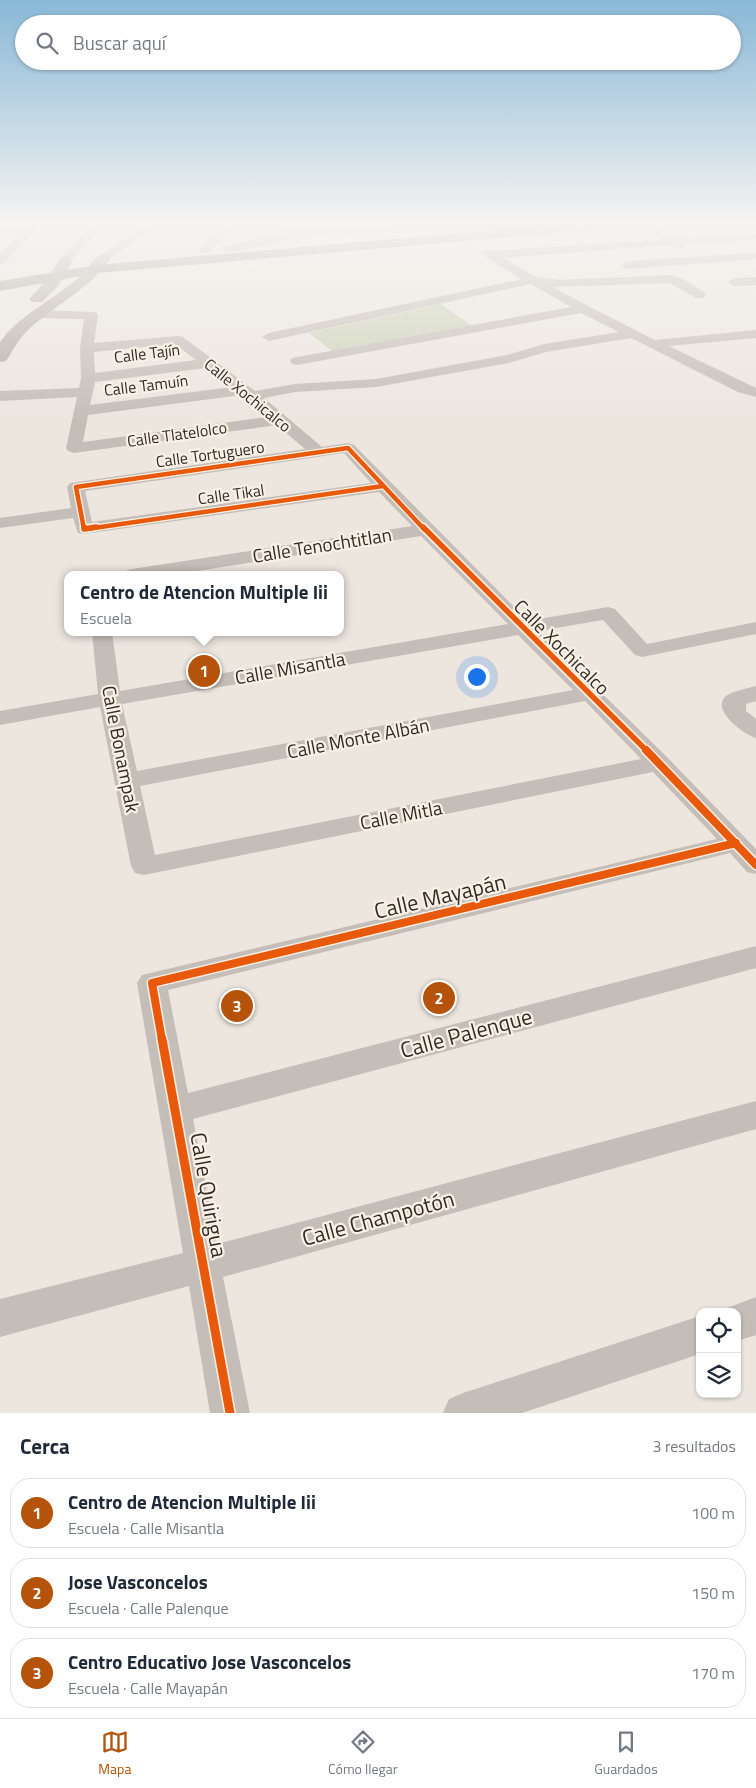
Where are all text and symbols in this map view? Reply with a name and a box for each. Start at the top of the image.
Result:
search box [15,15,741,70]
text: Buscar aquí [73,28,166,57]
icon: search [33,29,61,57]
street label: Calle Tajín [113,337,181,369]
street label: Calle Xochicalco [199,352,297,438]
street label: Calle Tamuín [103,368,189,402]
street label: Calle Tlatelolco [125,415,229,453]
street label: Calle Tortuguero [154,435,266,473]
street label: Calle Tikal [196,477,266,511]
street label: Calle Tenochtitlan [250,519,394,570]
popup [64,571,344,636]
text: Centro de Atencion Multiple Iii [80,577,328,606]
street label: Calle Xochicalco [508,592,617,701]
text: Escuela [80,606,132,630]
street label: Calle Misantla [232,643,348,691]
pin: 1 [188,652,220,690]
your location [464,664,490,690]
street label: Calle Bonampak [95,683,148,815]
street label: Calle Monte Albán [284,710,432,766]
street label: Calle Mitla [357,792,445,837]
street label: Calle Mayapán [371,864,509,928]
pin: 2 [423,979,455,1017]
pin: 3 [221,987,253,1025]
street label: Calle Palenque [396,999,536,1067]
street label: Calle Quirigua [181,1130,237,1260]
street label: Calle Champotón [298,1181,458,1255]
map controls [696,1308,741,1398]
button: locate [696,1308,741,1353]
button: layers [696,1353,741,1398]
text: Cerca [20,1430,70,1462]
text: 3 resultados [652,1434,736,1458]
text: Centro de Atencion Multiple Iii [68,1487,316,1516]
text: 1 [33,1501,41,1525]
text: 100 m [691,1501,735,1525]
text: Escuela · Calle Misantla [68,1516,224,1540]
text: Jose Vasconcelos [68,1567,208,1596]
text: 2 [33,1581,41,1605]
text: 150 m [691,1581,735,1605]
text: Escuela · Calle Palenque [68,1596,229,1620]
text: Centro Educativo Jose Vasconcelos [68,1647,351,1676]
text: 3 [33,1661,41,1685]
text: 170 m [691,1661,735,1685]
text: Escuela · Calle Mayapán [68,1676,228,1700]
tab: Mapa [98,1728,131,1779]
tab: Cómo llegar [328,1728,398,1779]
tab: Guardados [594,1728,658,1779]

